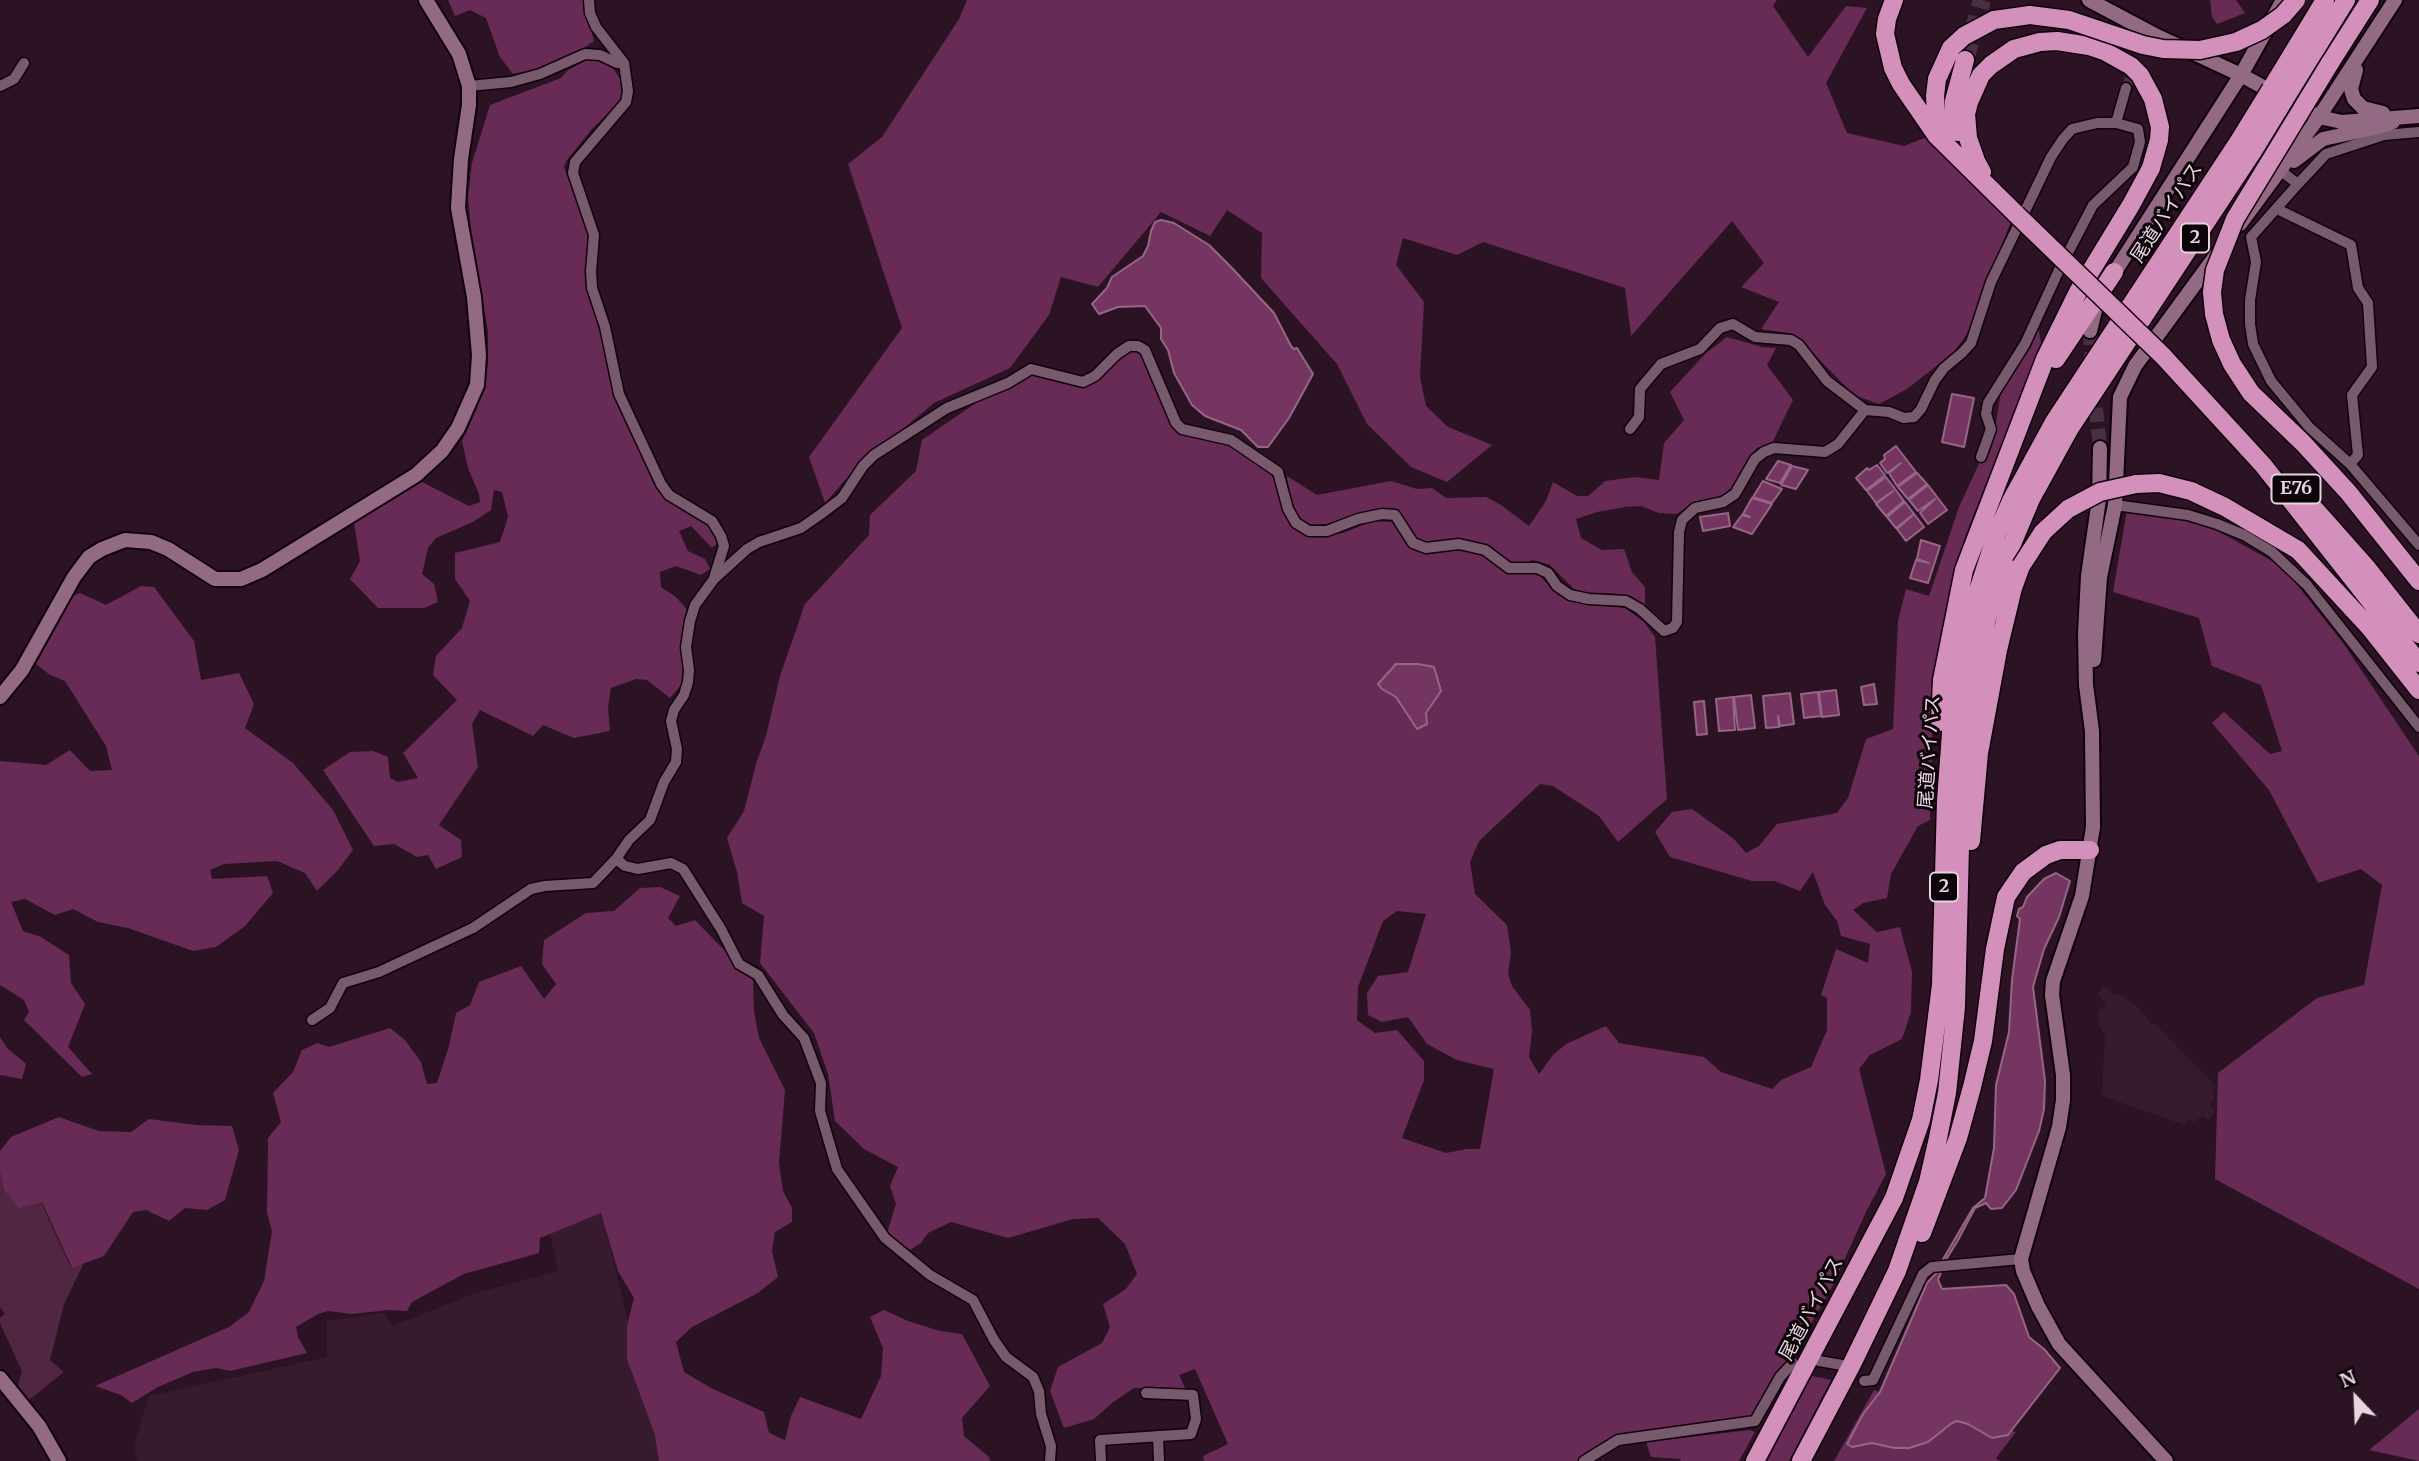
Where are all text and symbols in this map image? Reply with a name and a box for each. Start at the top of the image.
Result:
street label: 尾道バイパス [2126,159,2208,267]
road number: 2 [2181,224,2209,252]
road number: E76 [2272,475,2320,504]
street label: 尾道バイパス [1915,694,1945,810]
road number: 2 [1930,872,1958,902]
street label: 尾道バイパス [1775,1253,1849,1365]
north arrow [2321,1363,2391,1433]
text: N [2336,1365,2359,1393]

